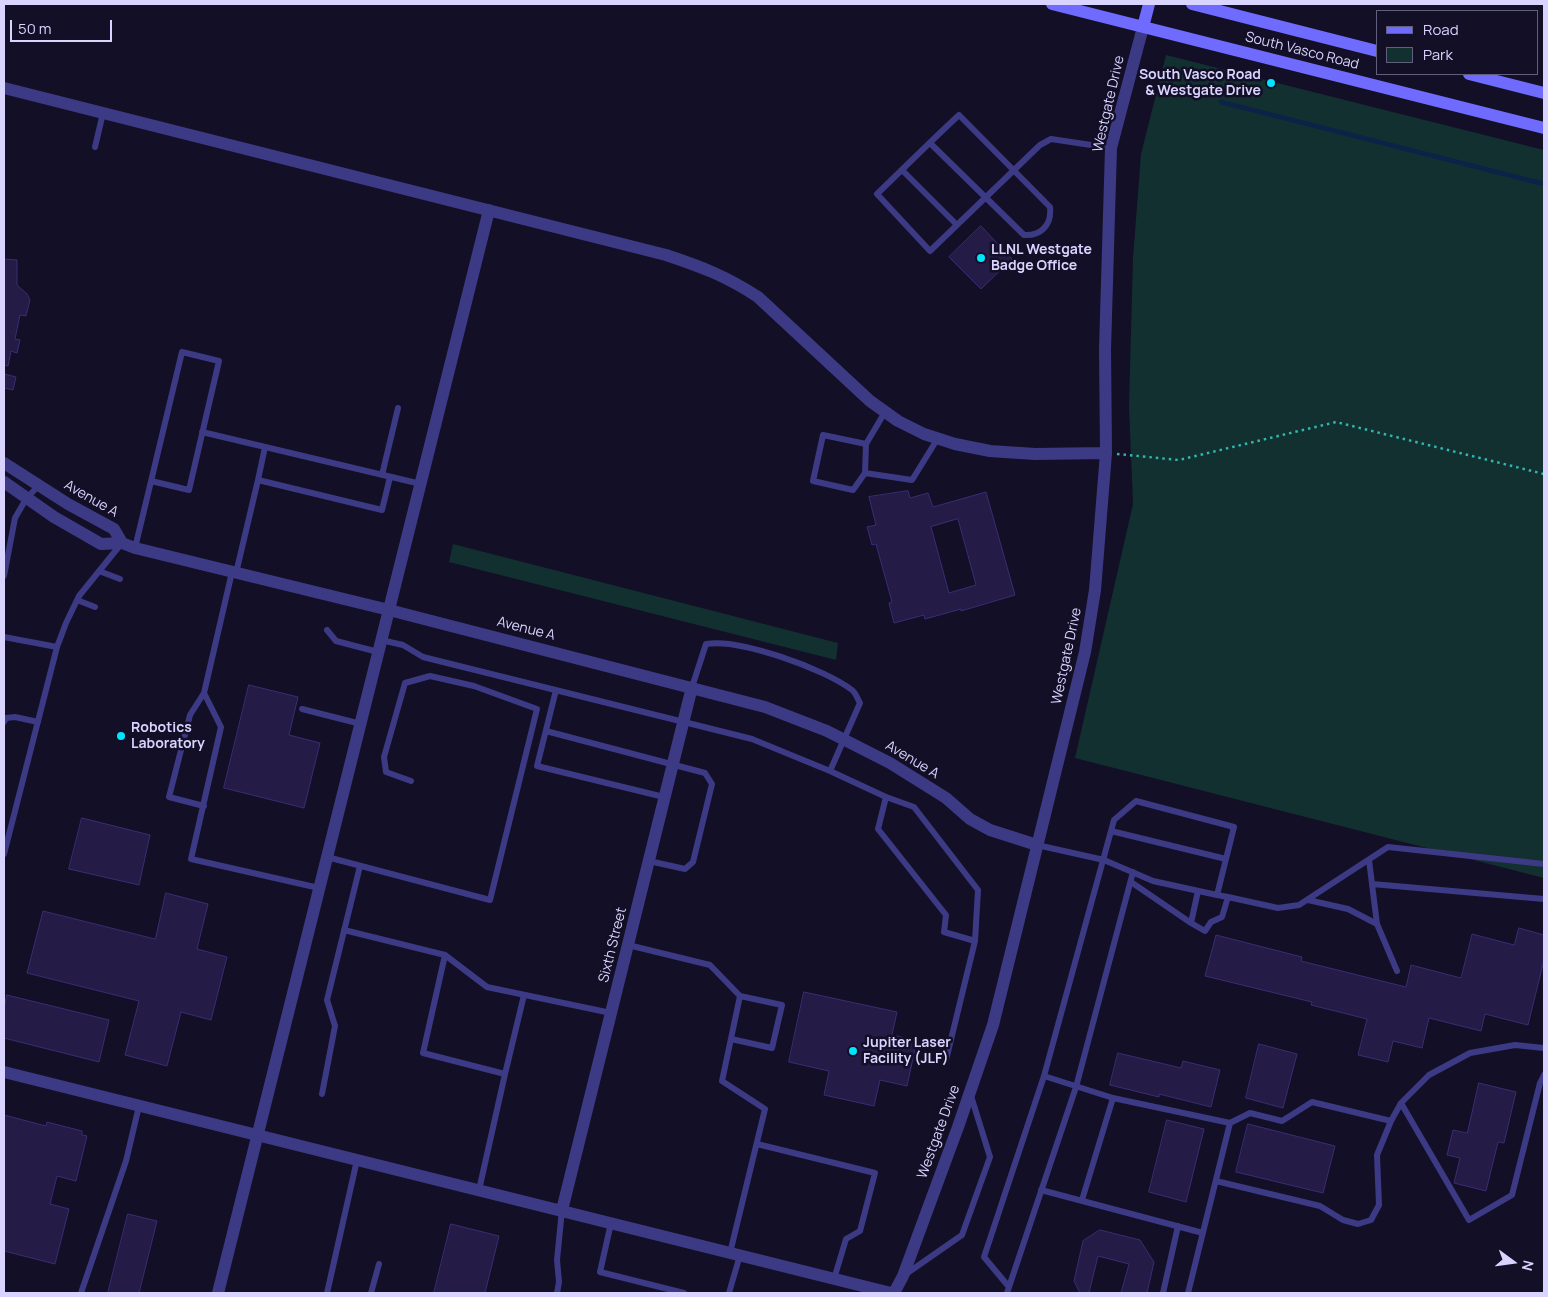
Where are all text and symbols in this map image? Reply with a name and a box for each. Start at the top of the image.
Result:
scale bar [12,10,115,42]
legend [1376,10,1538,75]
text: 50 m [18,18,52,39]
text: Road [1423,19,1459,40]
street label: South Vasco Road [1243,29,1361,73]
text: Park [1423,44,1453,65]
street label: Westgate Drive [1090,54,1128,154]
place label: South Vasco Road & Westgate Drive [1139,67,1261,100]
marker: South Vasco Road & Westgate Drive [1265,77,1277,89]
place label: LLNL Westgate Badge Office [991,242,1092,274]
marker: LLNL Westgate Badge Office [975,252,987,264]
street label: Avenue A [61,477,121,521]
street label: Westgate Drive [1049,606,1085,706]
street label: Avenue A [495,614,557,644]
place label: Robotics Laboratory [131,720,205,752]
marker: Robotics Laboratory [115,730,127,742]
street label: Avenue A [882,737,942,783]
street label: Sixth Street [596,906,630,984]
place label: Jupiter Laser Facility (JLF) [863,1035,951,1068]
marker: Jupiter Laser Facility (JLF) [847,1045,859,1057]
street label: Westgate Drive [914,1083,964,1181]
north arrow [1488,1237,1538,1287]
text: N [1518,1259,1538,1273]

